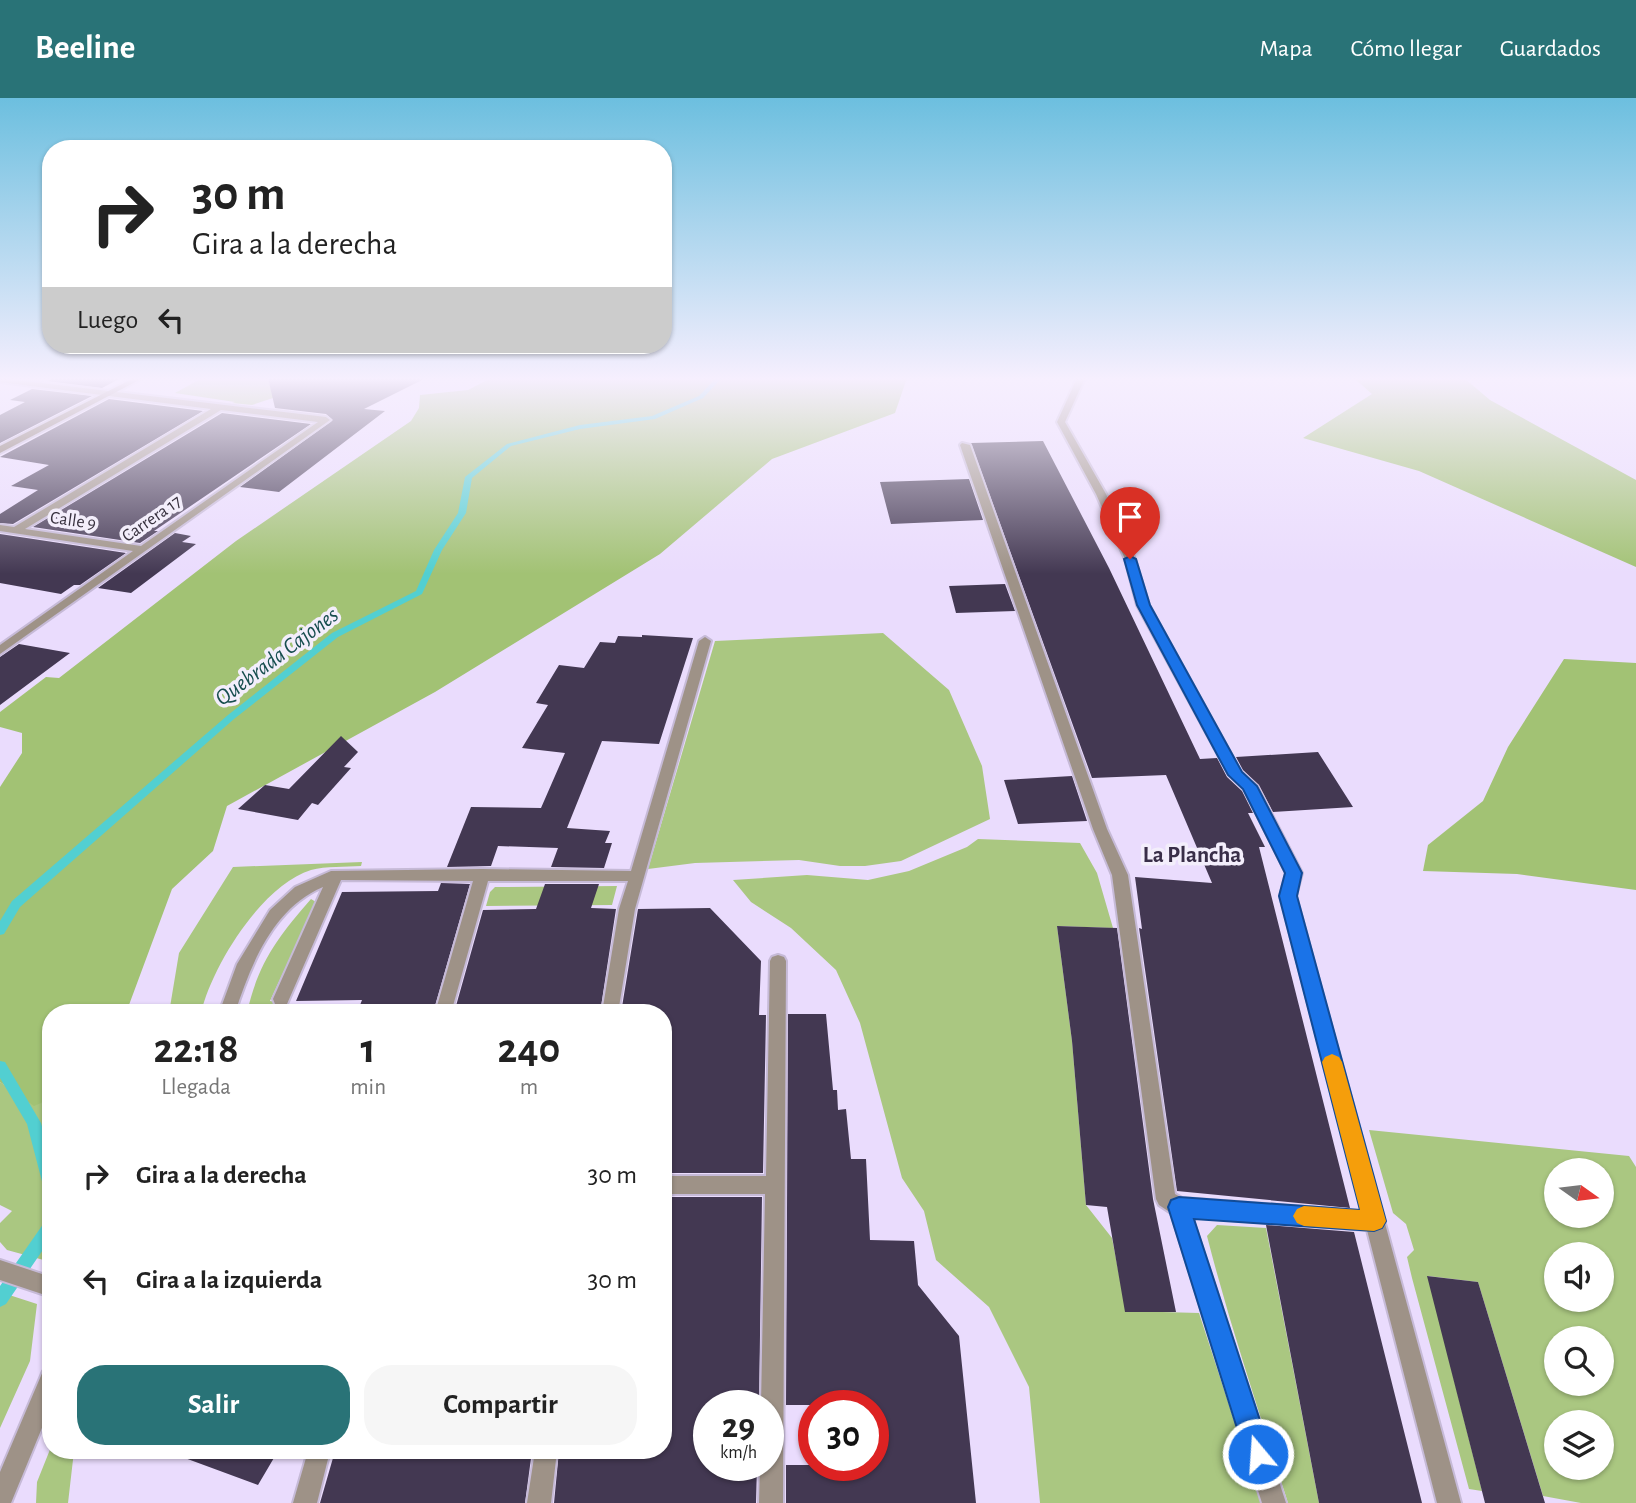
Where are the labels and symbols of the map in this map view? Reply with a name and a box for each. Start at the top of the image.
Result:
pin [1100,487,1160,559]
street label: Carrera 17 [119,492,185,546]
street label: Calle 9 [49,509,97,533]
water label: Quebrada Cajones [211,603,343,711]
district label: La Plancha [1143,844,1241,867]
north arrow [1544,1158,1614,1228]
speed limit sign: 30 [798,1390,889,1481]
position arrow [1221,1417,1295,1491]

